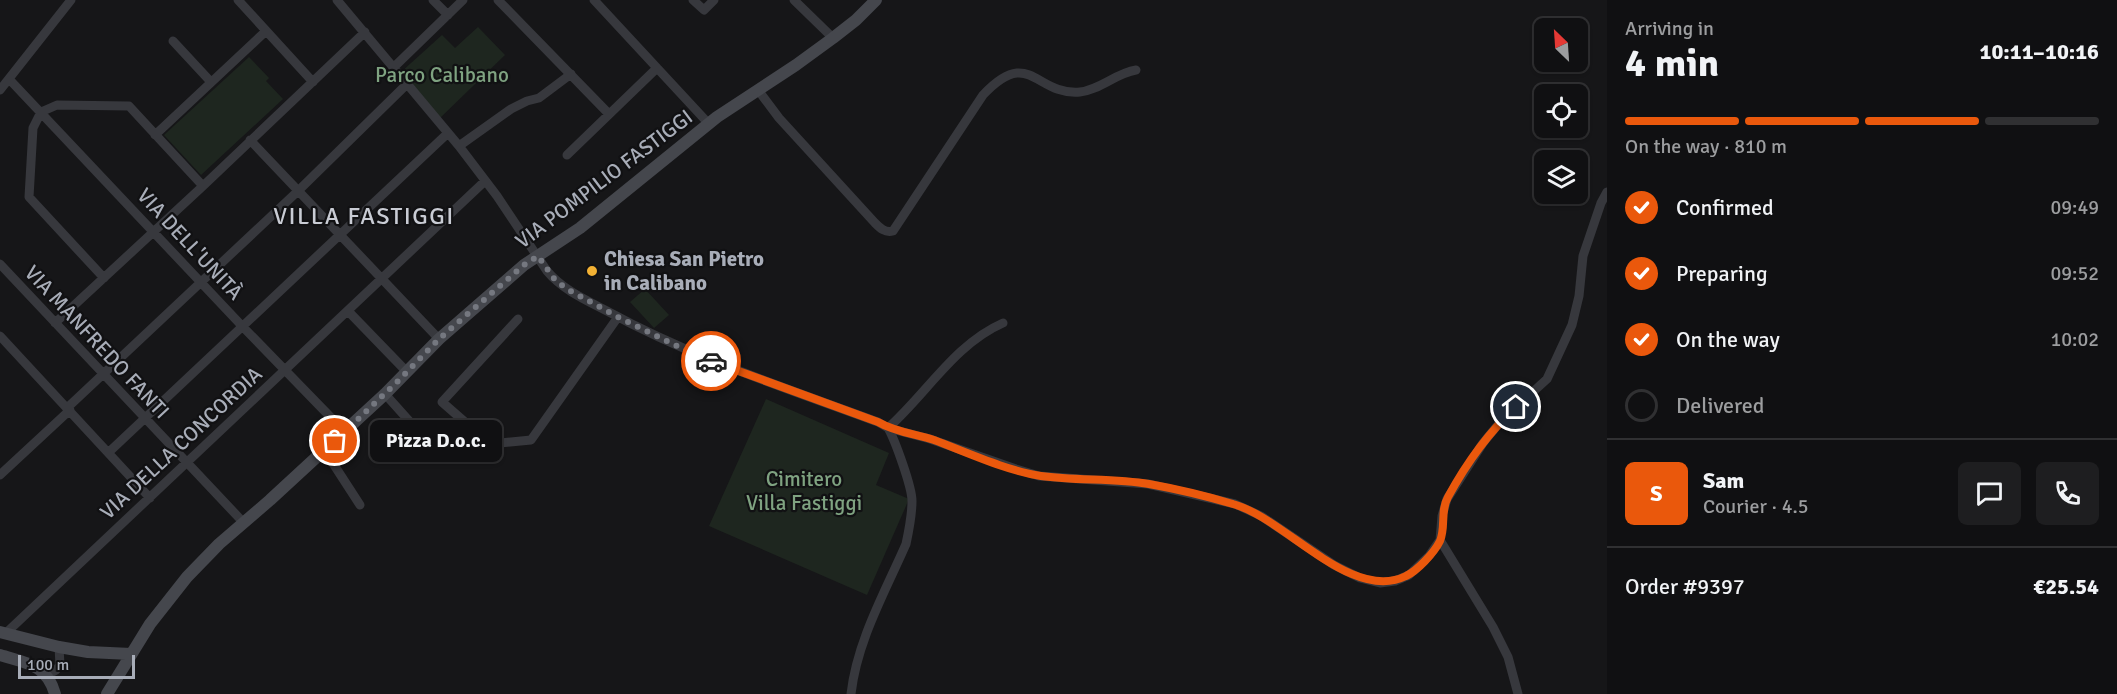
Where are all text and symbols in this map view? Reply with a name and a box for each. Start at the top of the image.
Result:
text: Arriving in [1625,16,1714,41]
north arrow [1534,18,1588,72]
map controls [1534,18,1588,204]
text: 10:11–10:16 [1980,38,2099,65]
text: 4 min [1625,39,1719,87]
park label: Parco Calibano [375,62,509,88]
button: locate [1534,84,1588,138]
street label: VIA POMPILIO FASTIGGI [510,104,698,254]
text: On the way · 810 m [1625,134,1787,159]
button: layers [1534,150,1588,204]
street label: VIA DELL'UNITÀ [132,183,248,305]
icon: check [1625,191,1658,224]
text: Confirmed [1676,194,1774,221]
text: 09:49 [2050,195,2099,220]
district label: VILLA FASTIGGI [273,201,455,231]
place label: Chiesa San Pietro in Calibano [604,246,764,296]
icon: check [1625,257,1658,290]
street label: VIA MANFREDO FANTI [19,260,175,424]
text: Preparing [1676,260,1768,287]
text: 09:52 [2050,261,2099,286]
marker: Chiesa San Pietro in Calibano [585,264,599,278]
icon: check [1625,323,1658,356]
text: On the way [1676,326,1780,353]
text: 10:02 [2050,327,2099,352]
courier [681,331,741,391]
icon: car [695,345,728,378]
street label: VIA DELLA CONCORDIA [94,361,268,525]
pin [1490,381,1541,432]
icon: home [1499,390,1532,423]
text: Delivered [1676,392,1764,419]
pin [309,415,360,466]
callout: Pizza D.o.c. [371,420,503,462]
icon: bag [318,424,351,457]
text: Pizza D.o.c. [386,428,486,453]
button: chat [1958,462,2021,525]
button: phone [2036,462,2099,525]
park label: Cimitero Villa Fastiggi [746,466,862,516]
text: Sam [1703,467,1744,494]
text: S [1650,480,1663,507]
text: Courier · 4.5 [1703,494,1809,519]
text: Order #9397 [1625,573,1745,600]
text: €25.54 [2033,573,2099,600]
scale bar [18,652,135,680]
text: 100 m [27,655,69,675]

